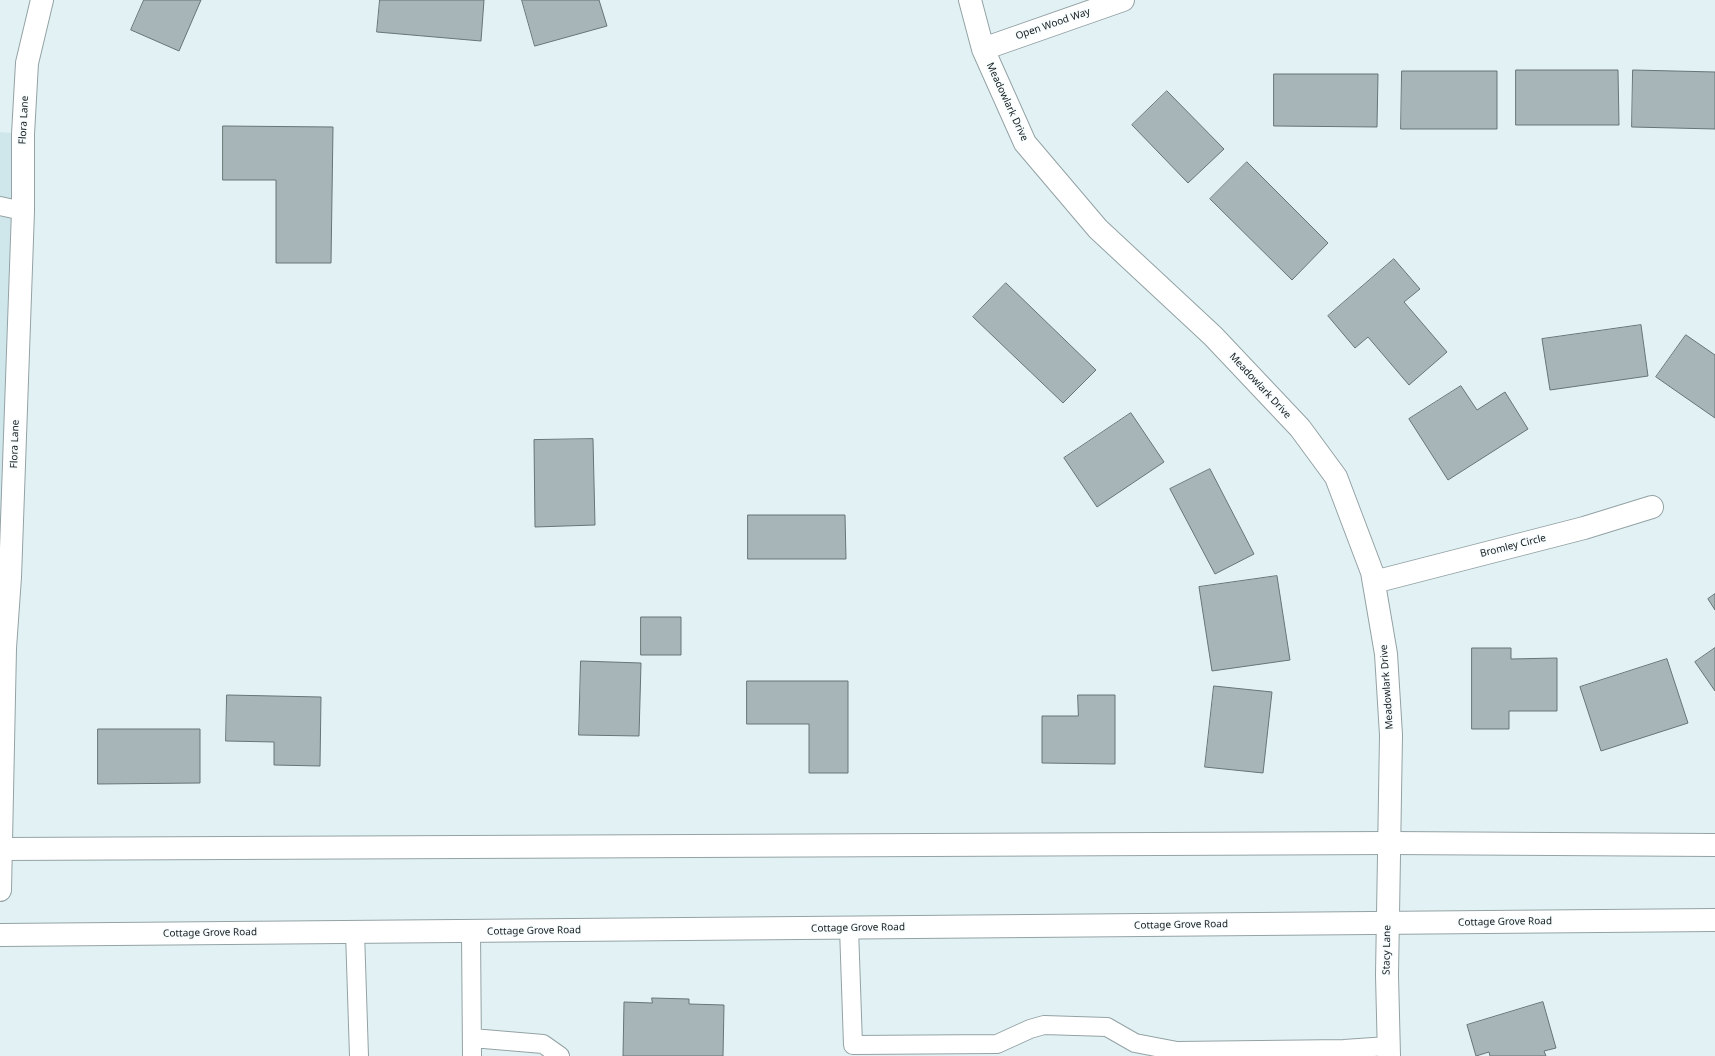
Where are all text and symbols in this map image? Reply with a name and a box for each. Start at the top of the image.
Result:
street label: Open Wood Way [1014,6,1092,42]
street label: Meadowlark Drive [984,61,1030,143]
street label: Flora Lane [17,95,31,145]
street label: Meadowlark Drive [1227,351,1293,421]
street label: Flora Lane [8,419,22,469]
street label: Bromley Circle [1479,532,1547,560]
street label: Meadowlark Drive [1378,644,1396,730]
street label: Cottage Grove Road [1458,915,1552,929]
street label: Cottage Grove Road [1134,918,1228,932]
street label: Cottage Grove Road [811,921,905,935]
street label: Cottage Grove Road [487,924,581,938]
street label: Stacy Lane [1381,925,1393,975]
street label: Cottage Grove Road [163,926,257,940]

